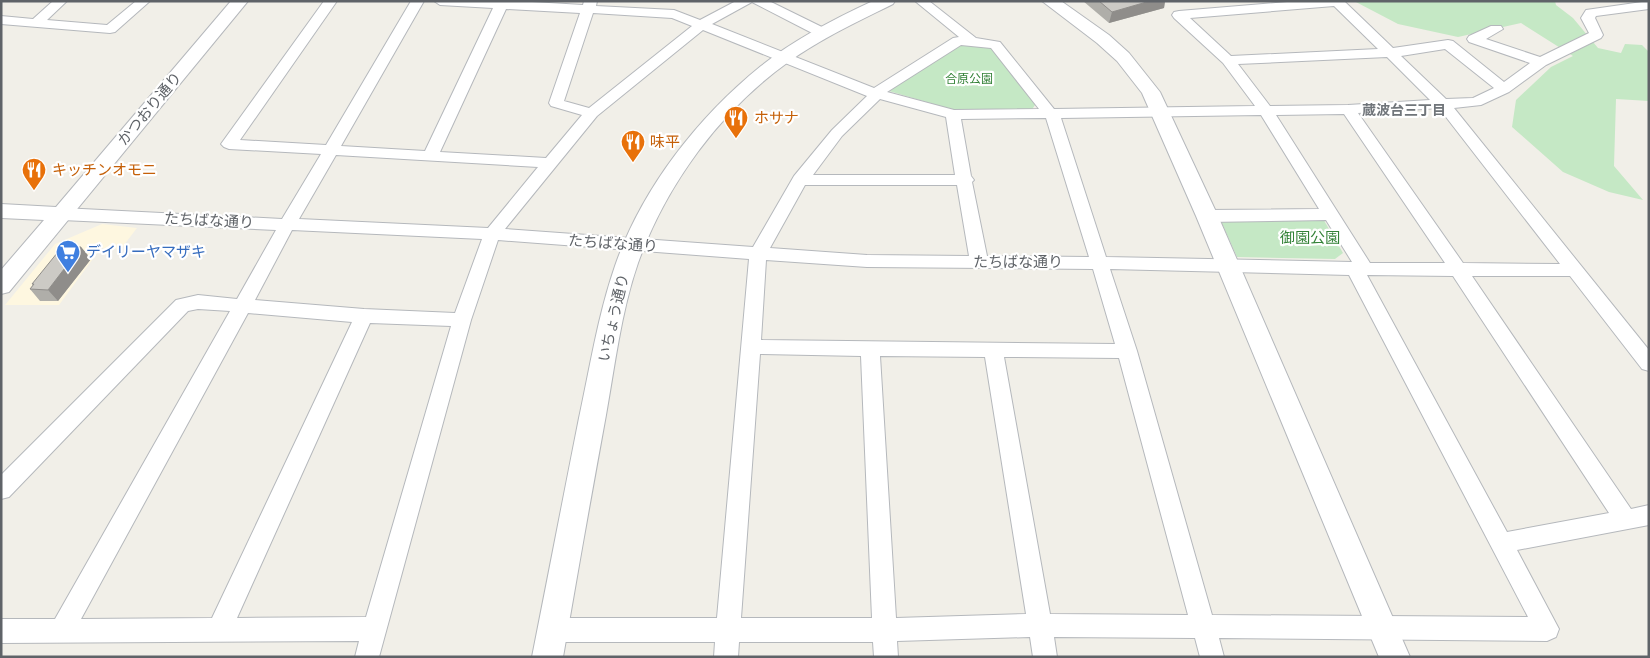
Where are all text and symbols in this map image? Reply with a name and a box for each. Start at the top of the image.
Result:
street label: かつおり通り [114,68,186,150]
park label: 合原公園 [945,72,993,87]
district label: 蔵波台三丁目 [1362,102,1446,119]
restaurant icon: ホサナ [723,105,749,139]
place label: ホサナ [754,109,799,128]
restaurant icon: 味平 [620,129,646,163]
place label: 味平 [650,133,680,152]
restaurant icon: キッチンオモニ [21,157,47,191]
place label: キッチンオモニ [52,161,157,180]
street label: たちばな通り [164,209,254,233]
park label: 御園公園 [1280,229,1340,248]
street label: たちばな通り [567,231,659,257]
supermarket icon: デイリーヤマザキ [55,239,81,273]
place label: デイリーヤマザキ [86,243,206,262]
street label: たちばな通り [973,253,1063,272]
street label: いちょう通り [595,272,633,364]

